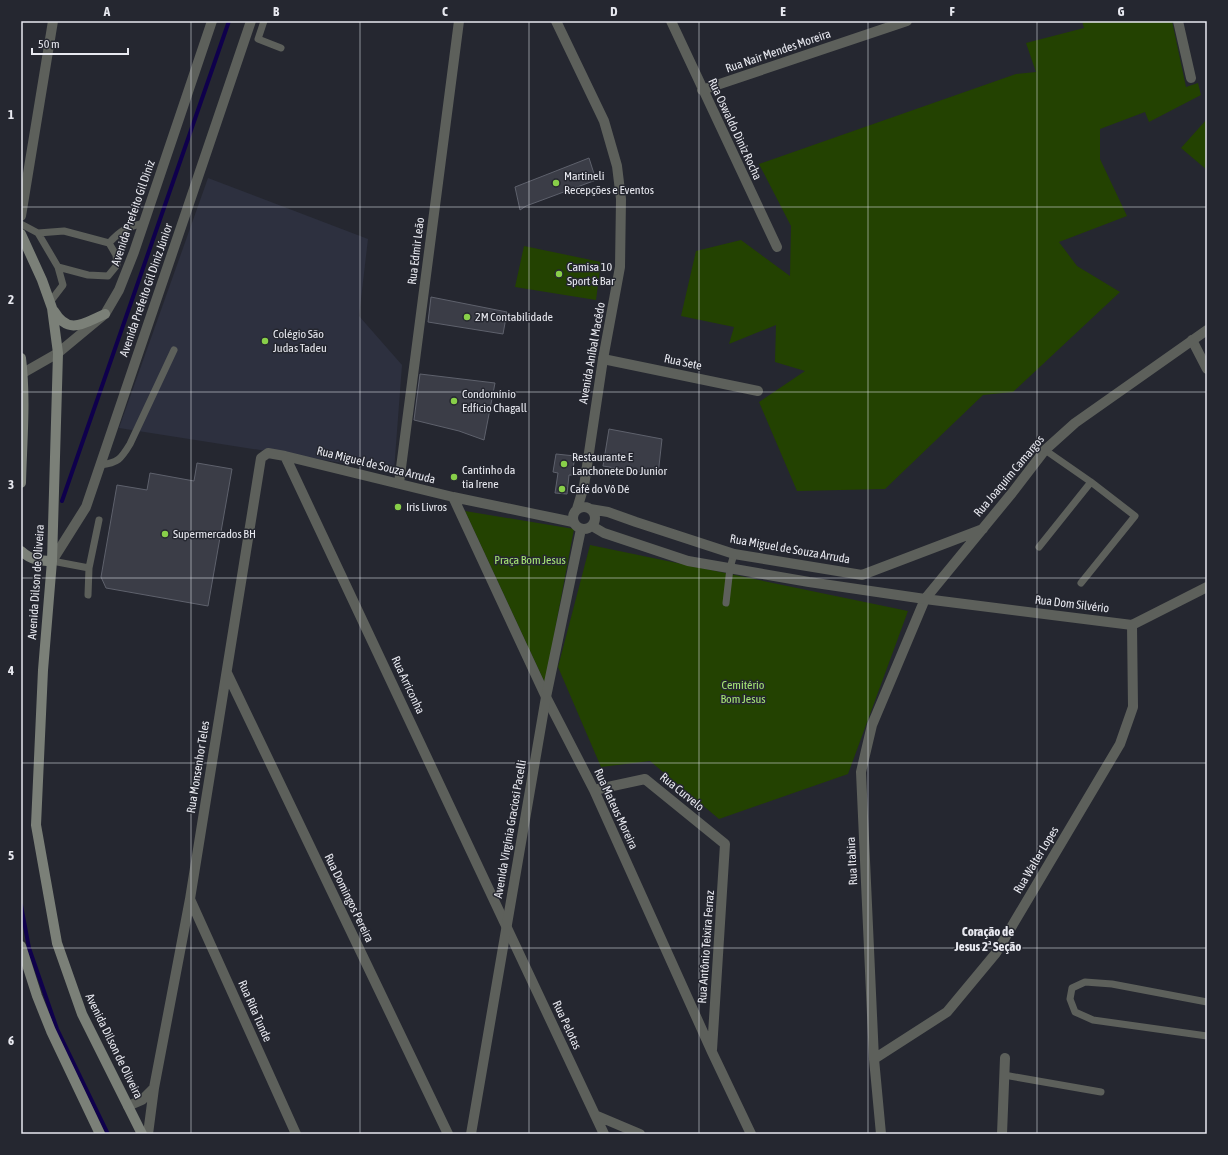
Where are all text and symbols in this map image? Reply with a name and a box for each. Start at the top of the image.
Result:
text: A [103,4,111,19]
text: B [273,4,280,19]
text: C [442,4,448,19]
text: D [610,4,618,19]
text: E [780,4,786,19]
text: F [949,4,955,19]
text: G [1118,4,1125,19]
street label: Rua Nair Mendes Moreira [724,26,832,76]
scale bar [32,30,128,56]
text: 50 m [38,37,60,51]
street label: Rua Oswaldo Diniz Rocha [705,76,765,182]
text: 1 [8,107,14,122]
street label: Avenida Prefeito Gil Diniz [108,158,158,268]
place label: Martineli Recepções e Eventos [564,169,654,197]
marker: Martineli Recepções e Eventos [551,178,561,188]
street label: Rua Edmir Leão [405,216,427,285]
street label: Avenida Prefeito Gil Diniz Júnior [117,221,176,358]
place label: Camisa 10 Sport & Bar [567,260,615,288]
marker: Camisa 10 Sport & Bar [554,269,564,279]
text: 2 [8,292,14,307]
street label: Avenida Aníbal Macêdo [576,301,608,405]
place label: 2M Contabilidade [475,310,553,324]
marker: 2M Contabilidade [462,312,472,322]
place label: Colégio São Judas Tadeu [273,327,327,355]
marker: Colégio São Judas Tadeu [260,336,270,346]
street label: Rua Sete [663,351,703,373]
place label: Condomínio Edfício Chagall [462,387,528,415]
marker: Condomínio Edfício Chagall [449,396,459,406]
street label: Rua Joaquim Camargos [971,433,1047,519]
street label: Rua Miguel de Souza Arruda [315,443,437,487]
place label: Restaurante E Lanchonete Do Junior [572,450,668,478]
marker: Restaurante E Lanchonete Do Junior [559,459,569,469]
place label: Cantinho da tia Irene [462,463,515,491]
marker: Cantinho da tia Irene [449,472,459,482]
text: 3 [8,477,14,492]
place label: Café do Vô Dé [570,482,629,496]
marker: Café do Vô Dé [557,484,567,494]
place label: Iris Livros [406,500,447,514]
marker: Iris Livros [393,502,403,512]
street label: Avenida Dilson de Oliveira [25,524,47,640]
place label: Supermercados BH [173,527,256,541]
marker: Supermercados BH [160,529,170,539]
street label: Rua Miguel de Souza Arruda [729,532,851,566]
park label: Praça Bom Jesus [494,553,566,567]
street label: Rua Dom Silvério [1034,592,1110,616]
street label: Rua Arriconha [389,654,427,716]
text: 4 [7,663,14,678]
park label: Cemitério Bom Jesus [720,678,766,706]
street label: Rua Monsenhor Teles [184,720,212,814]
street label: Avenida Virgínia Graciosi Pacelli [491,759,529,899]
street label: Rua Mateus Moreira [591,766,641,852]
street label: Rua Curvelo [657,770,707,814]
street label: Rua Walter Lopes [1010,824,1062,896]
street label: Rua Itabira [844,836,860,886]
text: 5 [8,848,14,863]
street label: Rua Domingos Pereira [321,851,377,945]
street label: Rua Antônio Teixira Ferraz [695,889,717,1004]
district label: Coração de Jesus 2ª Seção [954,924,1021,954]
street label: Rua Rita Tunde [235,978,275,1044]
street label: Avenida Dilson de Oliveira [82,991,146,1101]
street label: Rua Pelotas [550,998,584,1052]
text: 6 [8,1033,14,1048]

